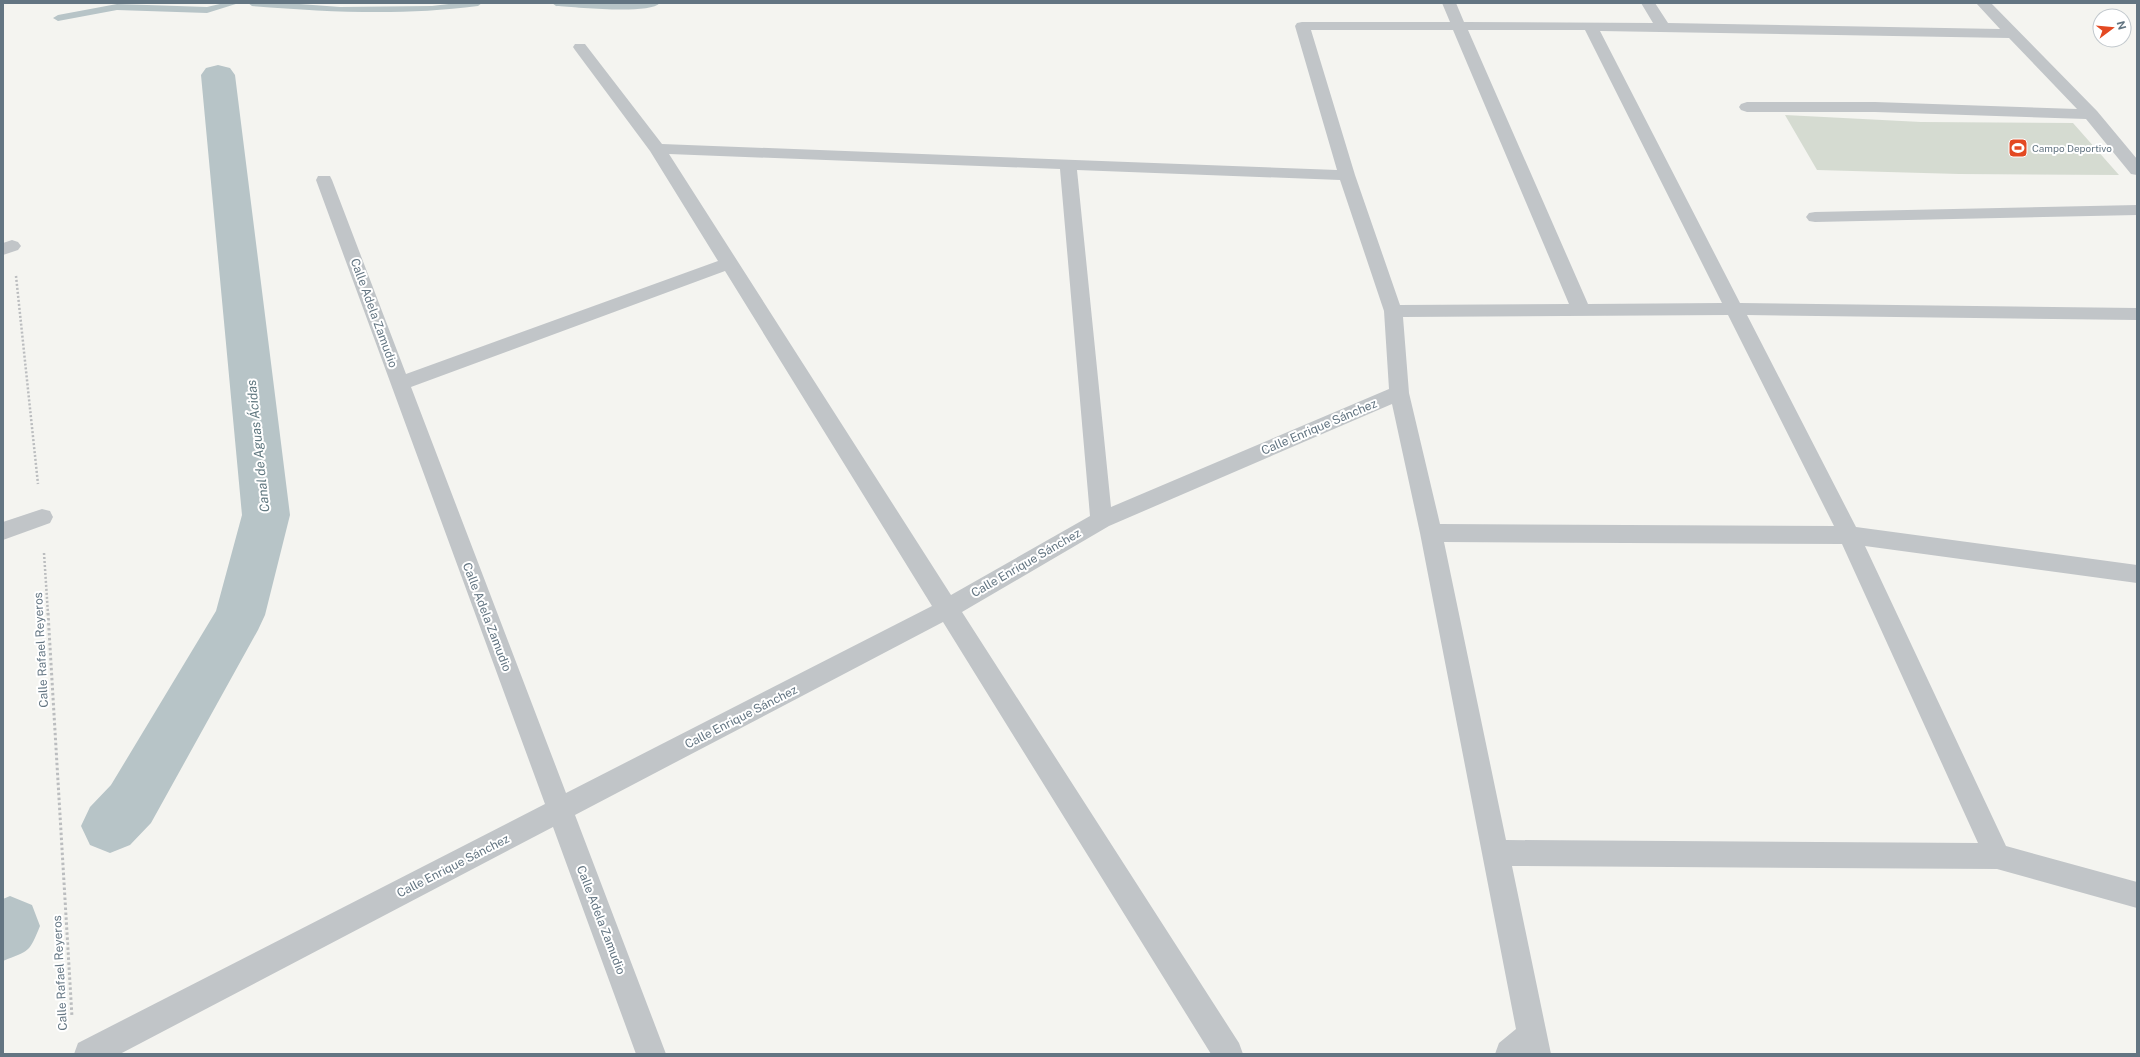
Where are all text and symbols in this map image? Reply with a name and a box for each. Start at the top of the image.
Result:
north arrow [2092,8,2132,48]
text: N [2115,19,2129,31]
sports icon: Campo Deportivo [2007,137,2029,159]
place label: Campo Deportivo [2032,142,2112,154]
street label: Calle Adela Zamudio [348,256,400,370]
water label: Canal de Aguas Ácidas [243,379,272,513]
street label: Calle Enrique Sánchez [1259,396,1379,458]
street label: Calle Enrique Sánchez [969,526,1083,600]
street label: Calle Adela Zamudio [460,561,514,674]
street label: Calle Rafael Reyeros [31,592,51,708]
street label: Calle Enrique Sánchez [682,682,800,751]
street label: Calle Enrique Sánchez [394,831,512,900]
street label: Calle Adela Zamudio [574,864,628,977]
street label: Calle Rafael Reyeros [50,915,70,1031]

